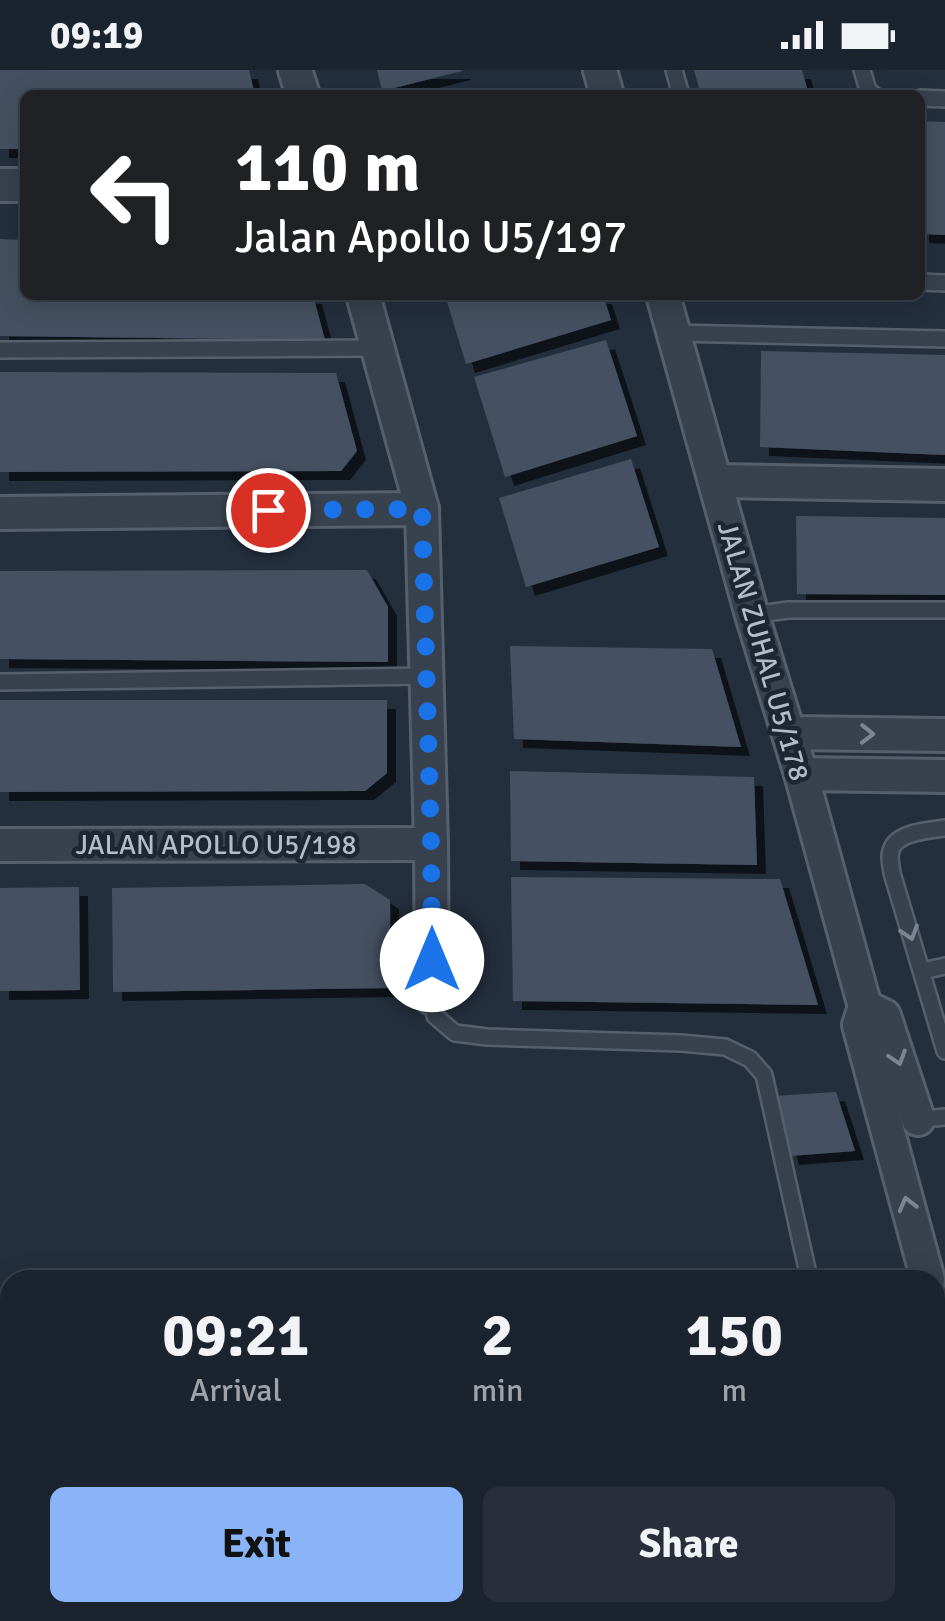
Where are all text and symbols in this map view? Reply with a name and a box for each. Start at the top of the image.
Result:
text: 09:19 [50,12,143,59]
text: 110 m [235,124,420,210]
icon: left [70,130,200,260]
text: Jalan Apollo U5/197 [235,210,627,265]
pin [226,468,311,553]
icon: arrive [241,483,296,538]
street label: JALAN ZUHAL U5/178 [710,518,816,785]
one-way arrow [860,723,875,745]
street label: JALAN APOLLO U5/198 [75,828,357,862]
position arrow [380,908,484,1012]
one-way arrow [898,924,919,941]
one-way arrow [886,1048,906,1065]
one-way arrow [898,1196,919,1214]
text: 09:21 [162,1299,310,1373]
text: 2 [481,1299,514,1373]
text: 150 [686,1299,783,1373]
text: Arrival [190,1371,282,1410]
text: min [472,1371,523,1410]
text: m [721,1371,747,1410]
button: Exit [50,1487,463,1602]
button: Share [483,1487,895,1602]

